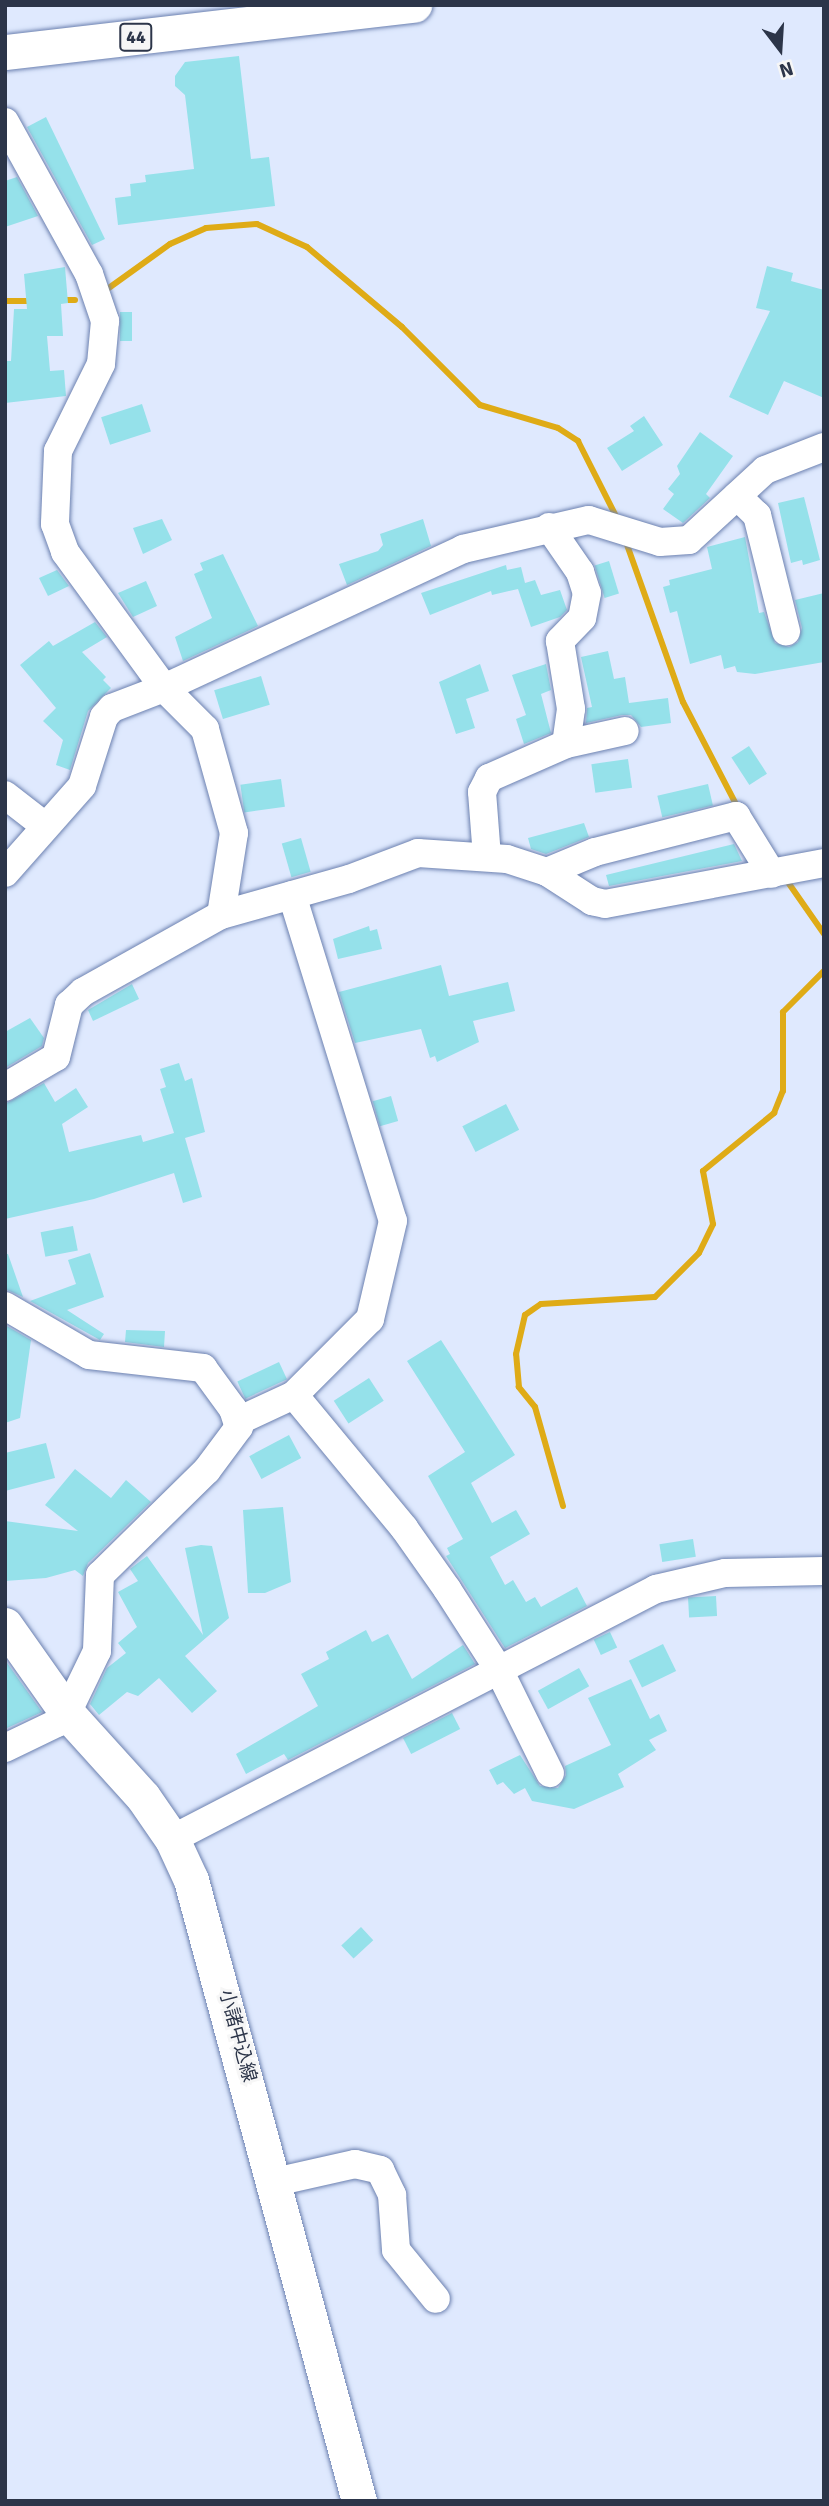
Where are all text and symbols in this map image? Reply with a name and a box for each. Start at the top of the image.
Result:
north arrow [745,14,815,84]
road number: 44 [118,22,154,52]
text: N [776,56,796,82]
street label: 小諸中込線 [214,1987,260,2085]

